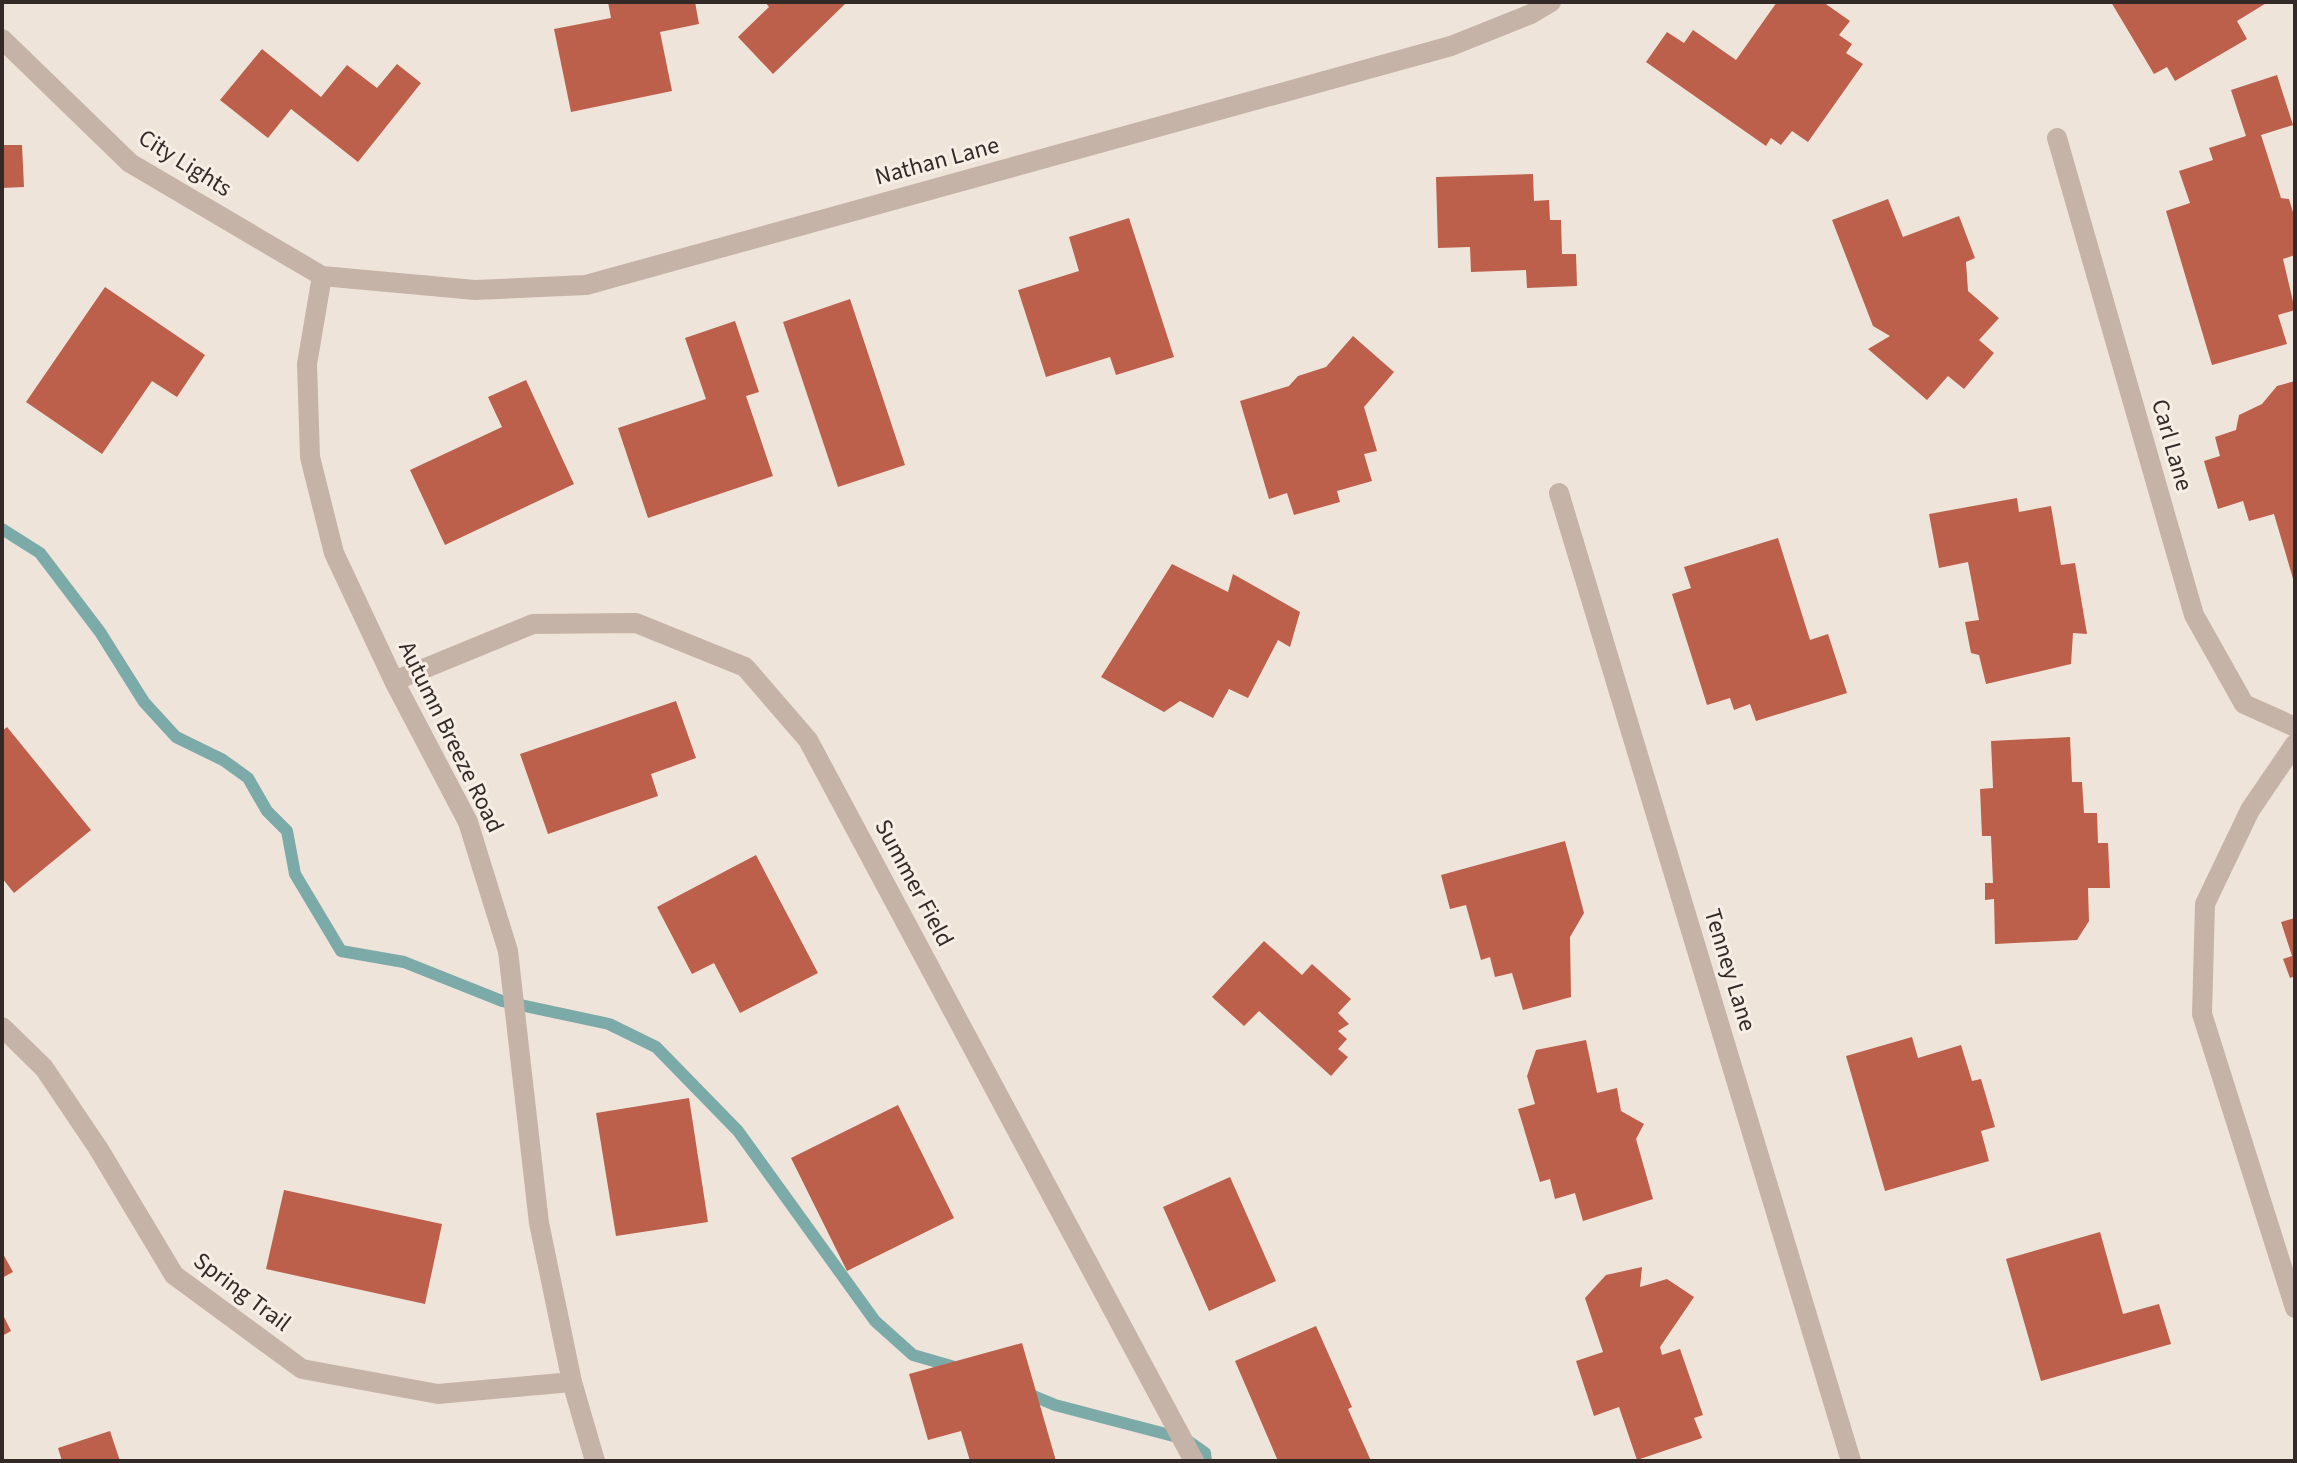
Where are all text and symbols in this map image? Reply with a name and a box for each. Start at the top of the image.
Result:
street label: City Lights [131,120,239,206]
street label: Nathan Lane [871,128,1003,194]
street label: Carl Lane [2142,395,2202,495]
street label: Autumn Breeze Road [389,635,513,839]
street label: Summer Field [866,813,962,953]
street label: Tenney Lane [1695,905,1765,1035]
street label: Spring Trail [186,1244,298,1340]

